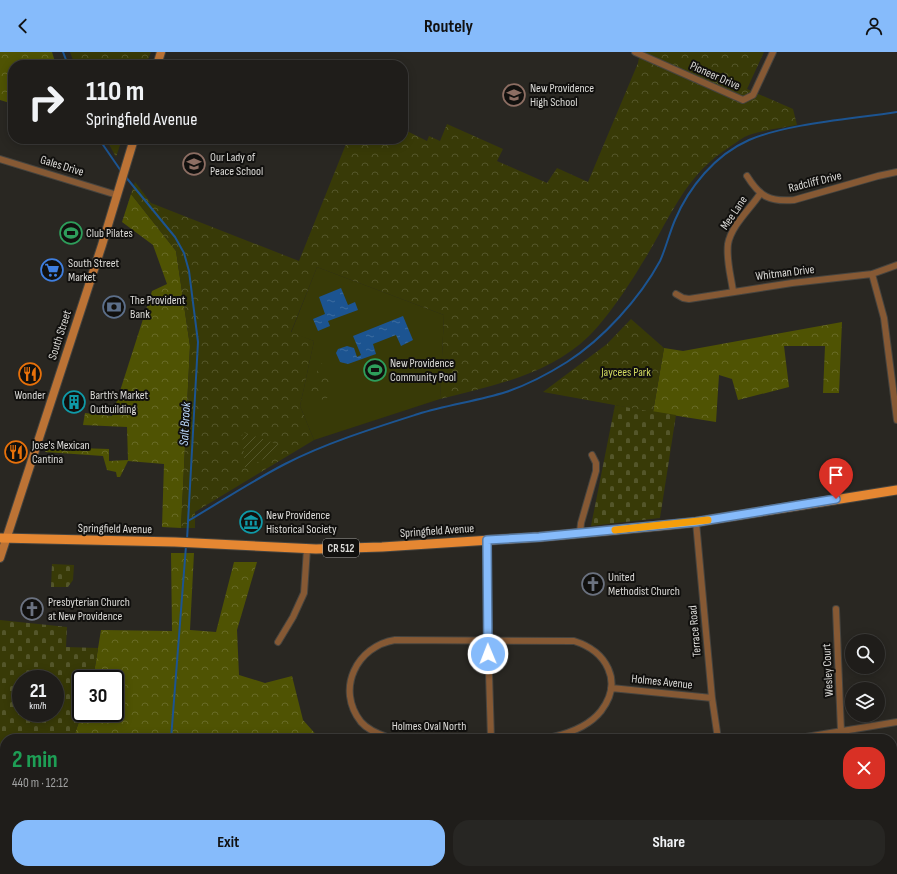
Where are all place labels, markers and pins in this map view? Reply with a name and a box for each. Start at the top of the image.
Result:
place label: New Providence High School [530,81,594,110]
school or university icon: New Providence High School [501,82,527,108]
place label: Our Lady of Peace School [210,150,263,179]
school or university icon: Our Lady of Peace School [181,151,207,177]
sports icon: Club Pilates [58,220,84,246]
place label: Club Pilates [86,226,133,241]
place label: South Street Market [68,256,119,285]
supermarket icon: South Street Market [39,257,65,283]
place label: The Provident Bank [130,293,186,322]
bank icon: The Provident Bank [101,294,127,320]
place label: New Providence Community Pool [390,356,456,385]
sports icon: New Providence Community Pool [362,357,388,383]
restaurant icon: Wonder [17,361,43,387]
place label: Wonder [15,388,46,403]
place label: Barth's Market Outbuilding [90,388,148,417]
building icon: Barth's Market Outbuilding [61,389,87,415]
place label: Jose's Mexican Cantina [31,438,90,467]
restaurant icon: Jose's Mexican Cantina [3,439,29,465]
pin [819,458,853,499]
place label: New Providence Historical Society [266,508,337,537]
museum icon: New Providence Historical Society [238,509,264,535]
place label: United Methodist Church [608,570,680,599]
church icon: United Methodist Church [580,571,606,597]
place label: Presbyterian Church at New Providence [48,595,130,624]
church icon: Presbyterian Church at New Providence [19,596,45,622]

